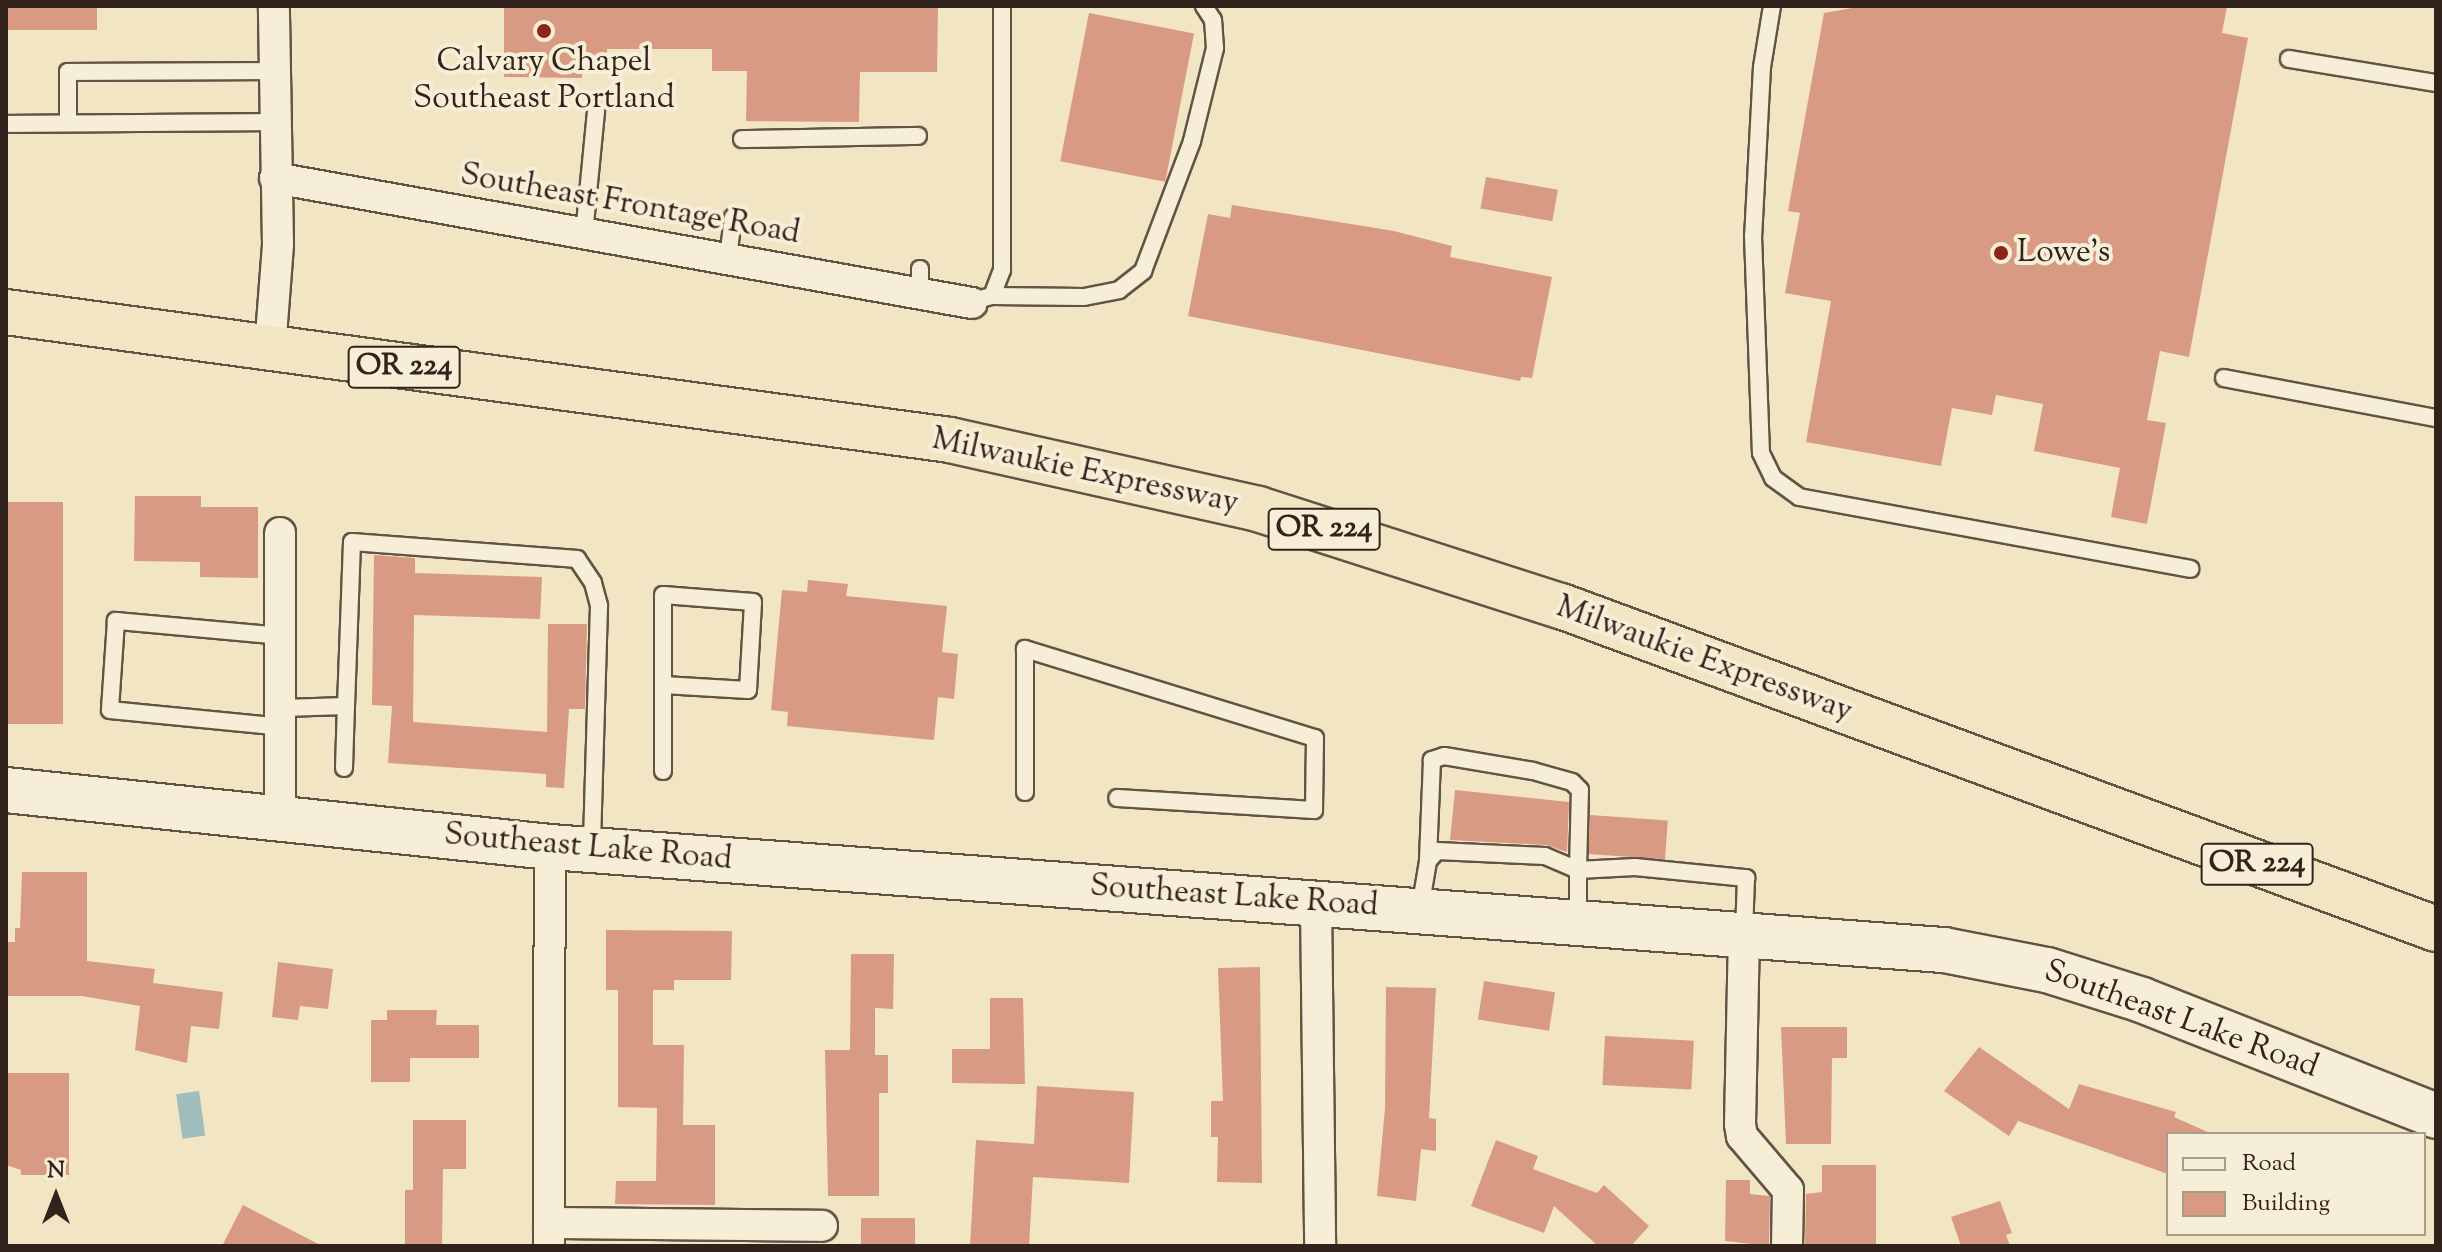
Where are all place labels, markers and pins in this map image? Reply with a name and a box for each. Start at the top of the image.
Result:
marker: Calvary Chapel Southeast Portland [535,22,553,40]
place label: Calvary Chapel Southeast Portland [413,44,675,119]
place label: Lowe's [2017,234,2110,272]
marker: Lowe's [1992,244,2010,262]

